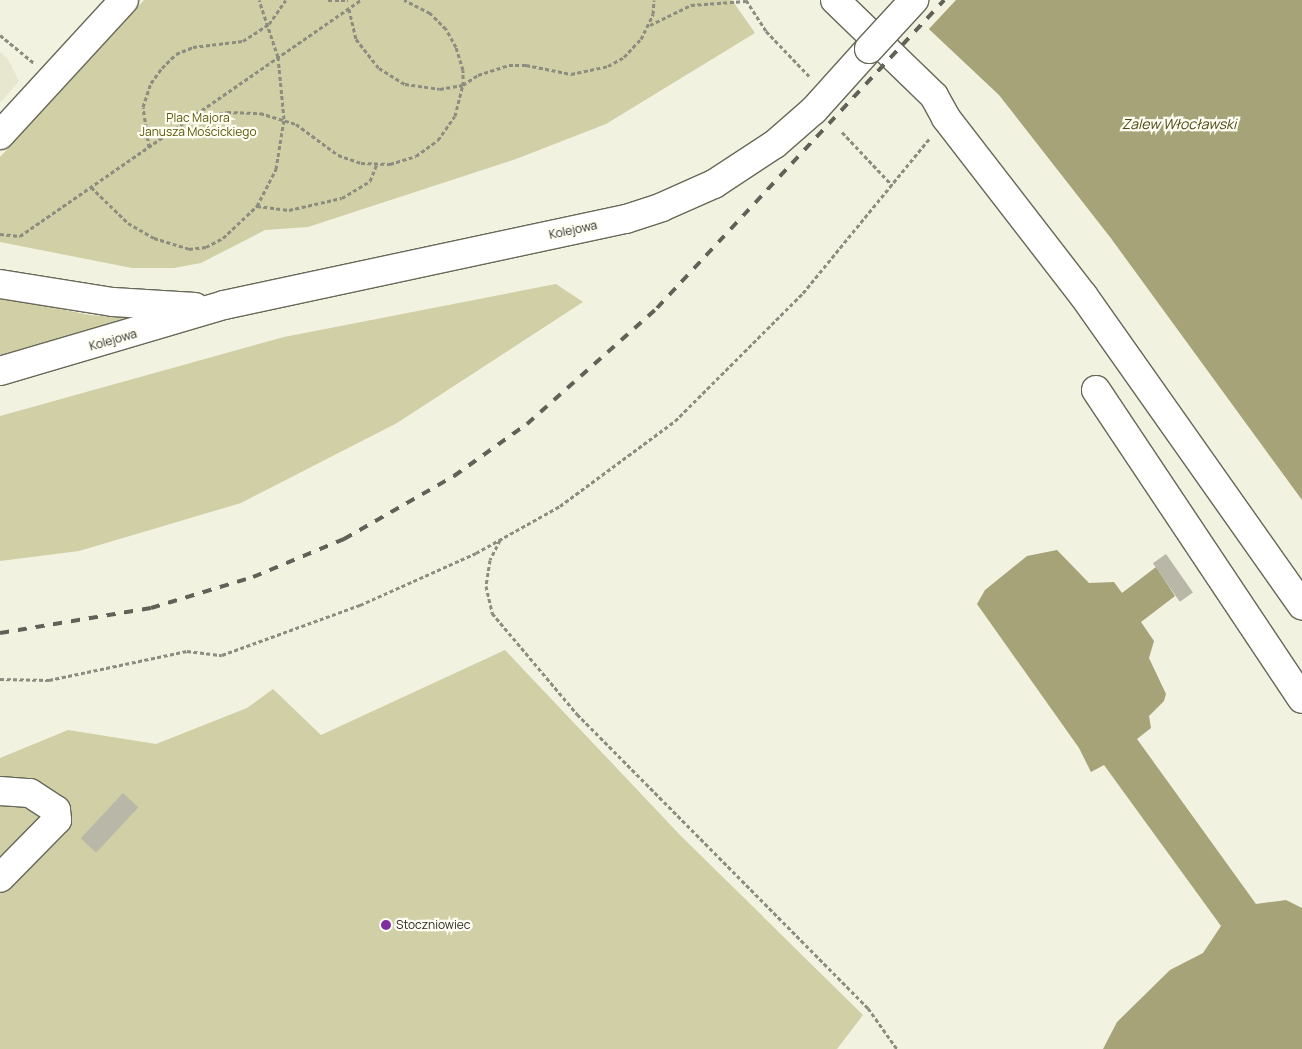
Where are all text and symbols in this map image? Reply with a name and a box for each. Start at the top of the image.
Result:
park label: Plac Majora Janusza Mościckiego [139,111,257,139]
water label: Zalew Włocławski [1122,116,1236,132]
street label: Kolejowa [548,218,598,242]
street label: Kolejowa [87,326,139,354]
place label: Stoczniowiec [396,918,471,932]
marker: Stoczniowiec [380,919,392,931]

